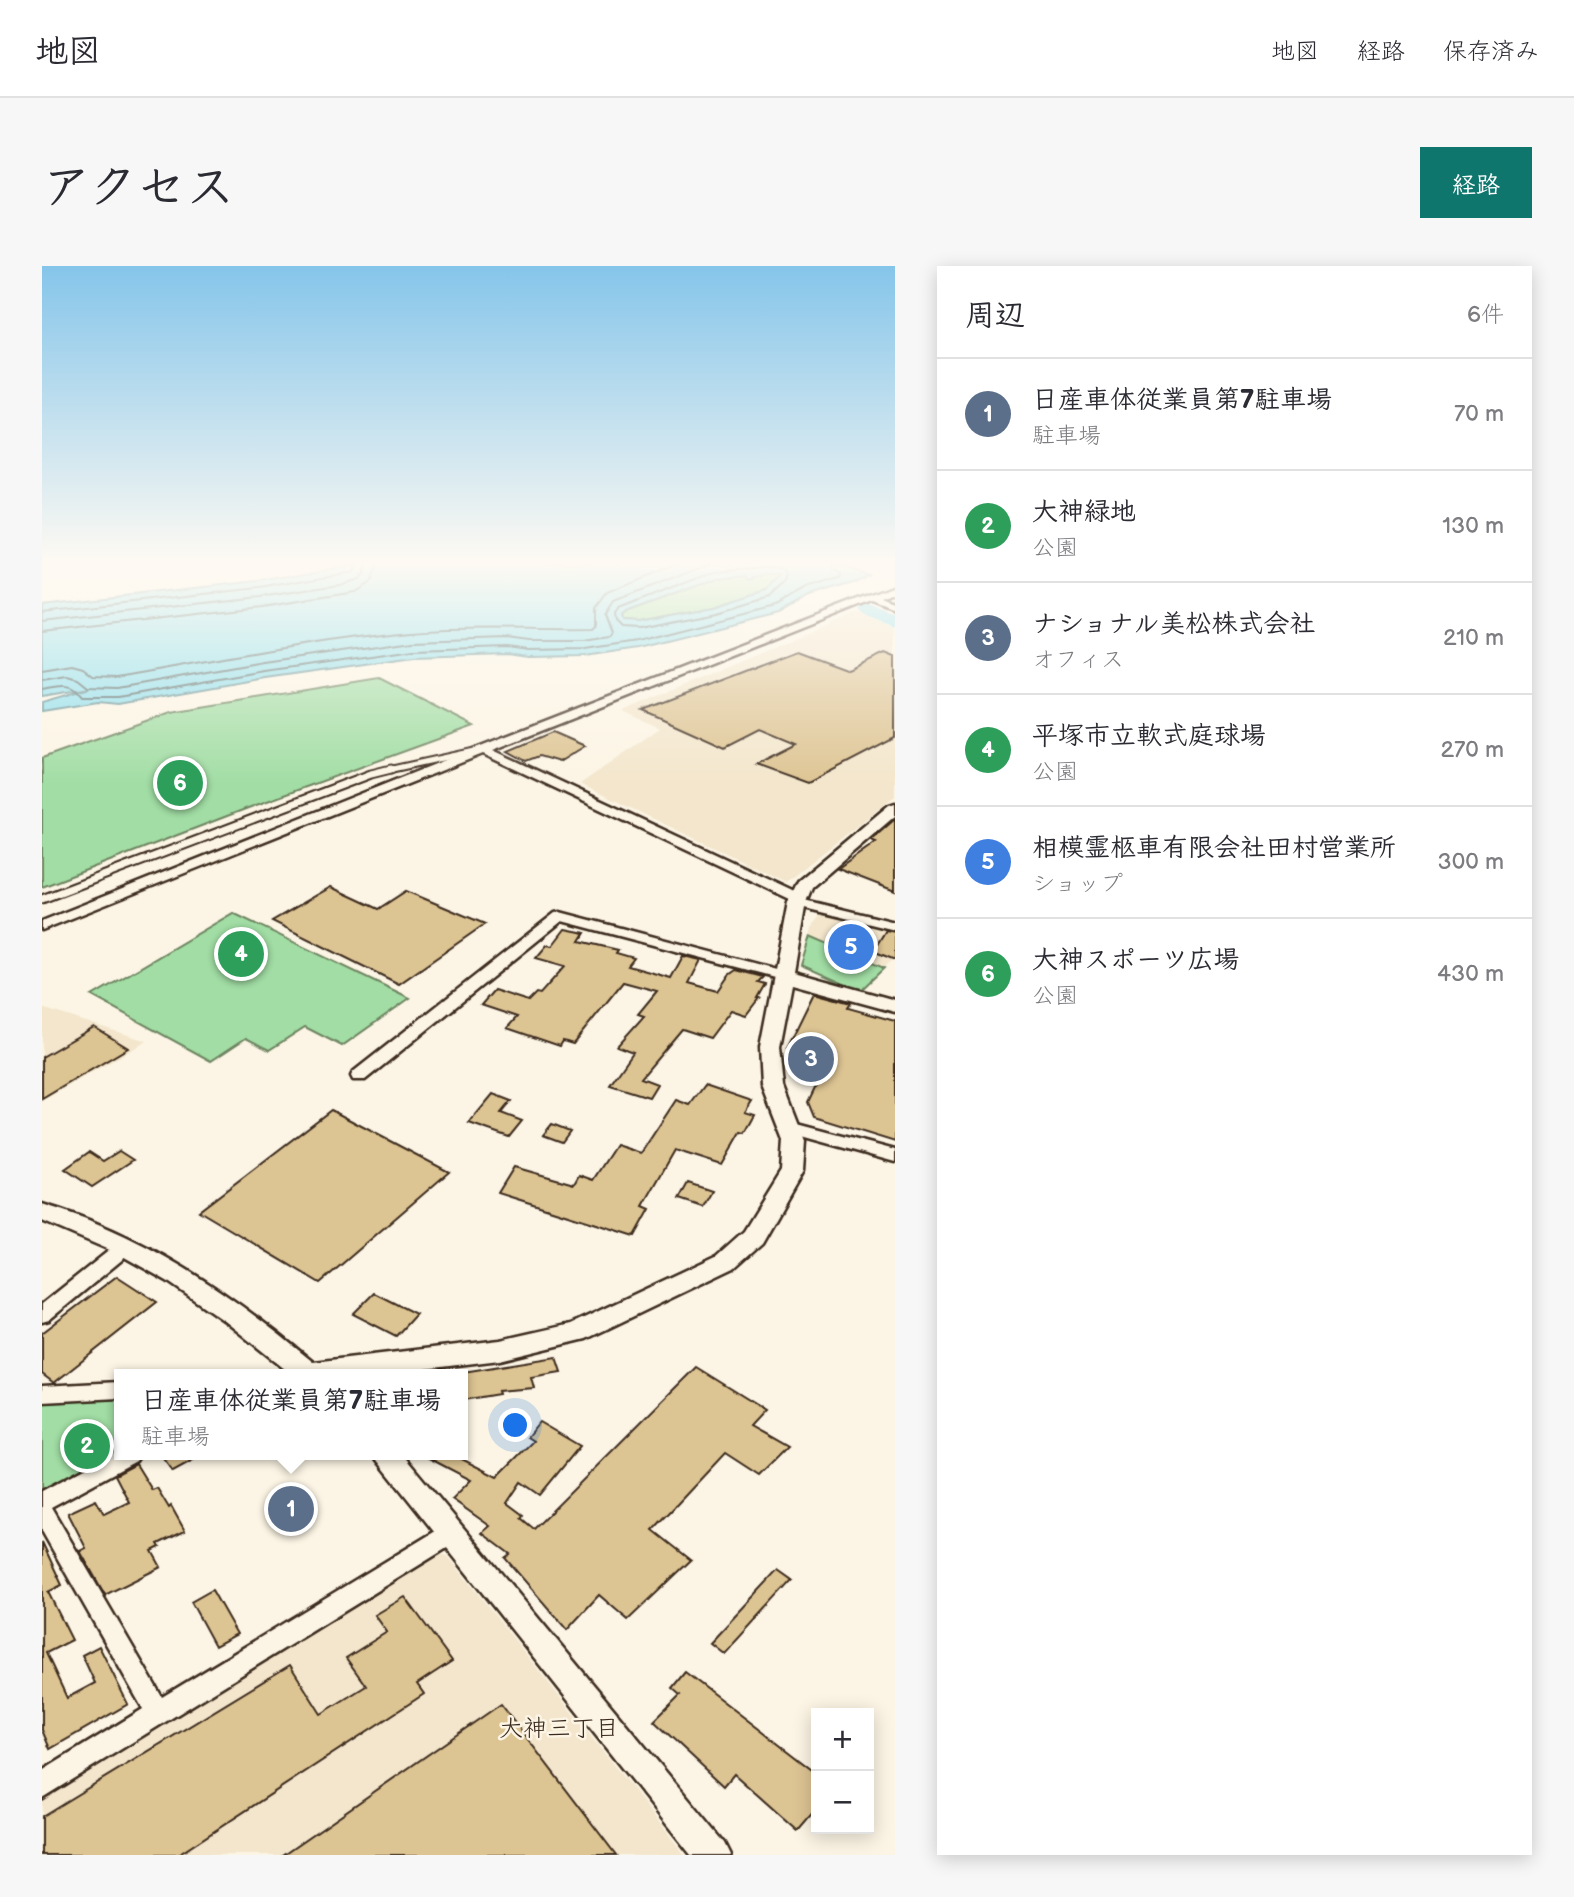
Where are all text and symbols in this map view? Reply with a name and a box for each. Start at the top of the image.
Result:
text: 地図 [35,32,101,72]
text: 地図 [1271,37,1319,66]
text: 経路 [1357,37,1405,66]
text: 保存済み [1443,37,1539,66]
button: 経路 [1420,147,1532,218]
text: アクセス [42,159,235,218]
text: 周辺 [965,298,1025,334]
text: 6件 [1467,301,1504,329]
text: 日産車体従業員第7駐車場 [1032,385,1332,416]
text: 1 [983,400,993,428]
text: 70 m [1454,400,1504,428]
text: 駐車場 [1032,422,1101,450]
text: 大神緑地 [1032,497,1136,528]
text: 2 [981,512,995,540]
text: 130 m [1442,512,1504,540]
text: 公園 [1032,534,1078,562]
text: ナショナル美松株式会社 [1032,609,1315,640]
text: 3 [981,624,995,652]
text: 210 m [1443,624,1504,652]
text: オフィス [1032,646,1124,674]
text: 平塚市立軟式庭球場 [1032,721,1266,752]
text: 4 [981,736,995,764]
text: 270 m [1440,736,1504,764]
pin: 6 [157,757,203,809]
text: 公園 [1032,758,1078,786]
text: 相模霊柩車有限会社田村営業所 [1032,833,1396,864]
text: 5 [981,848,995,876]
text: 300 m [1438,848,1504,876]
text: ショップ [1032,870,1123,898]
pin: 5 [828,921,874,973]
pin: 4 [218,928,264,980]
text: 大神スポーツ広場 [1032,945,1239,976]
text: 6 [981,960,995,988]
text: 430 m [1437,960,1504,988]
text: 公園 [1032,982,1078,1010]
pin: 3 [788,1033,834,1085]
popup [114,1369,468,1460]
text: 日産車体従業員第7駐車場 [141,1386,441,1417]
your location [498,1408,532,1442]
pin: 2 [64,1420,110,1472]
text: 駐車場 [141,1423,210,1451]
pin: 1 [268,1483,314,1535]
map controls [811,1708,874,1834]
button: + [811,1708,874,1771]
district label: 大神三丁目 [499,1714,619,1743]
button: − [811,1771,874,1834]

